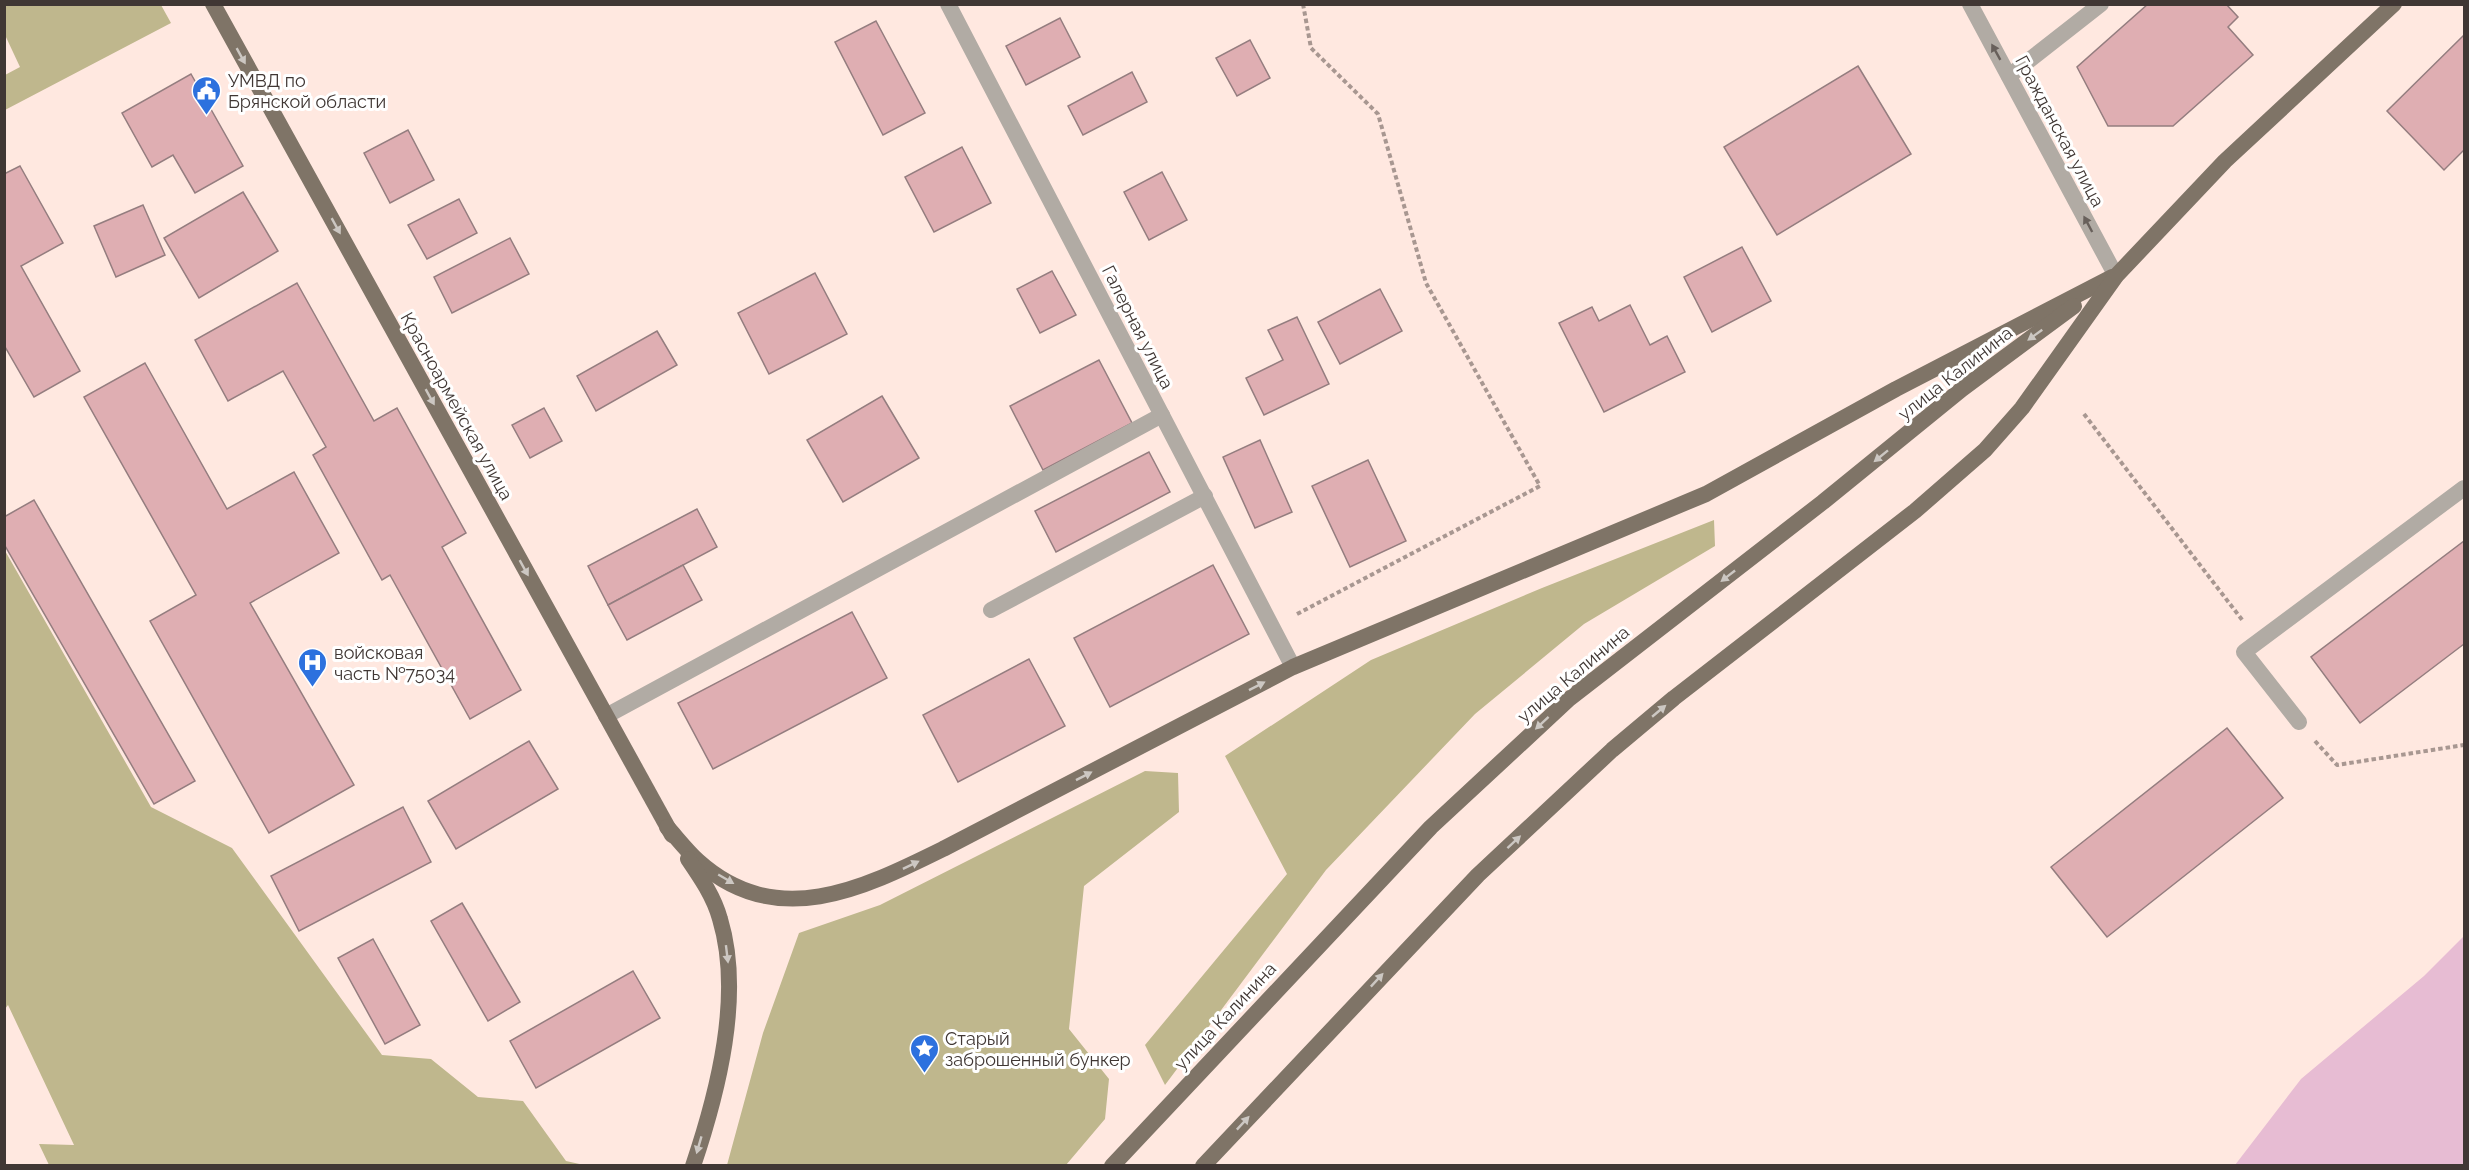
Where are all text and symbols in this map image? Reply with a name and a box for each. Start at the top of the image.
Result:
one-way arrow [1991,43,2001,60]
one-way arrow [236,48,246,65]
street label: Гражданская улица [2011,52,2109,210]
place label: УМВД по Брянской области [228,70,386,112]
public building icon: УМВД по Брянской области [191,74,223,116]
one-way arrow [2083,215,2093,232]
one-way arrow [330,218,340,235]
street label: Галерная улица [1098,262,1178,392]
street label: Красноармейская улица [397,308,517,504]
street label: улица Калинина [1894,322,2016,424]
one-way arrow [2027,329,2043,341]
one-way arrow [425,389,435,406]
one-way arrow [1874,449,1889,461]
one-way arrow [519,560,529,577]
one-way arrow [1720,569,1736,582]
street label: улица Калинина [1513,621,1633,727]
place label: войсковая часть №75034 [334,642,455,684]
hospital icon: войсковая часть №75034 [297,646,329,688]
one-way arrow [1249,681,1266,690]
one-way arrow [1651,706,1666,718]
one-way arrow [1535,716,1550,730]
one-way arrow [1076,771,1093,780]
one-way arrow [1506,835,1521,849]
one-way arrow [902,860,919,869]
one-way arrow [718,874,735,884]
one-way arrow [722,944,732,963]
street label: улица Калинина [1170,958,1280,1074]
one-way arrow [1369,974,1383,988]
place label: Старый заброшенный бункер [945,1028,1131,1070]
place icon: Старый заброшенный бункер [908,1032,940,1074]
one-way arrow [1236,1115,1250,1130]
one-way arrow [694,1136,703,1154]

